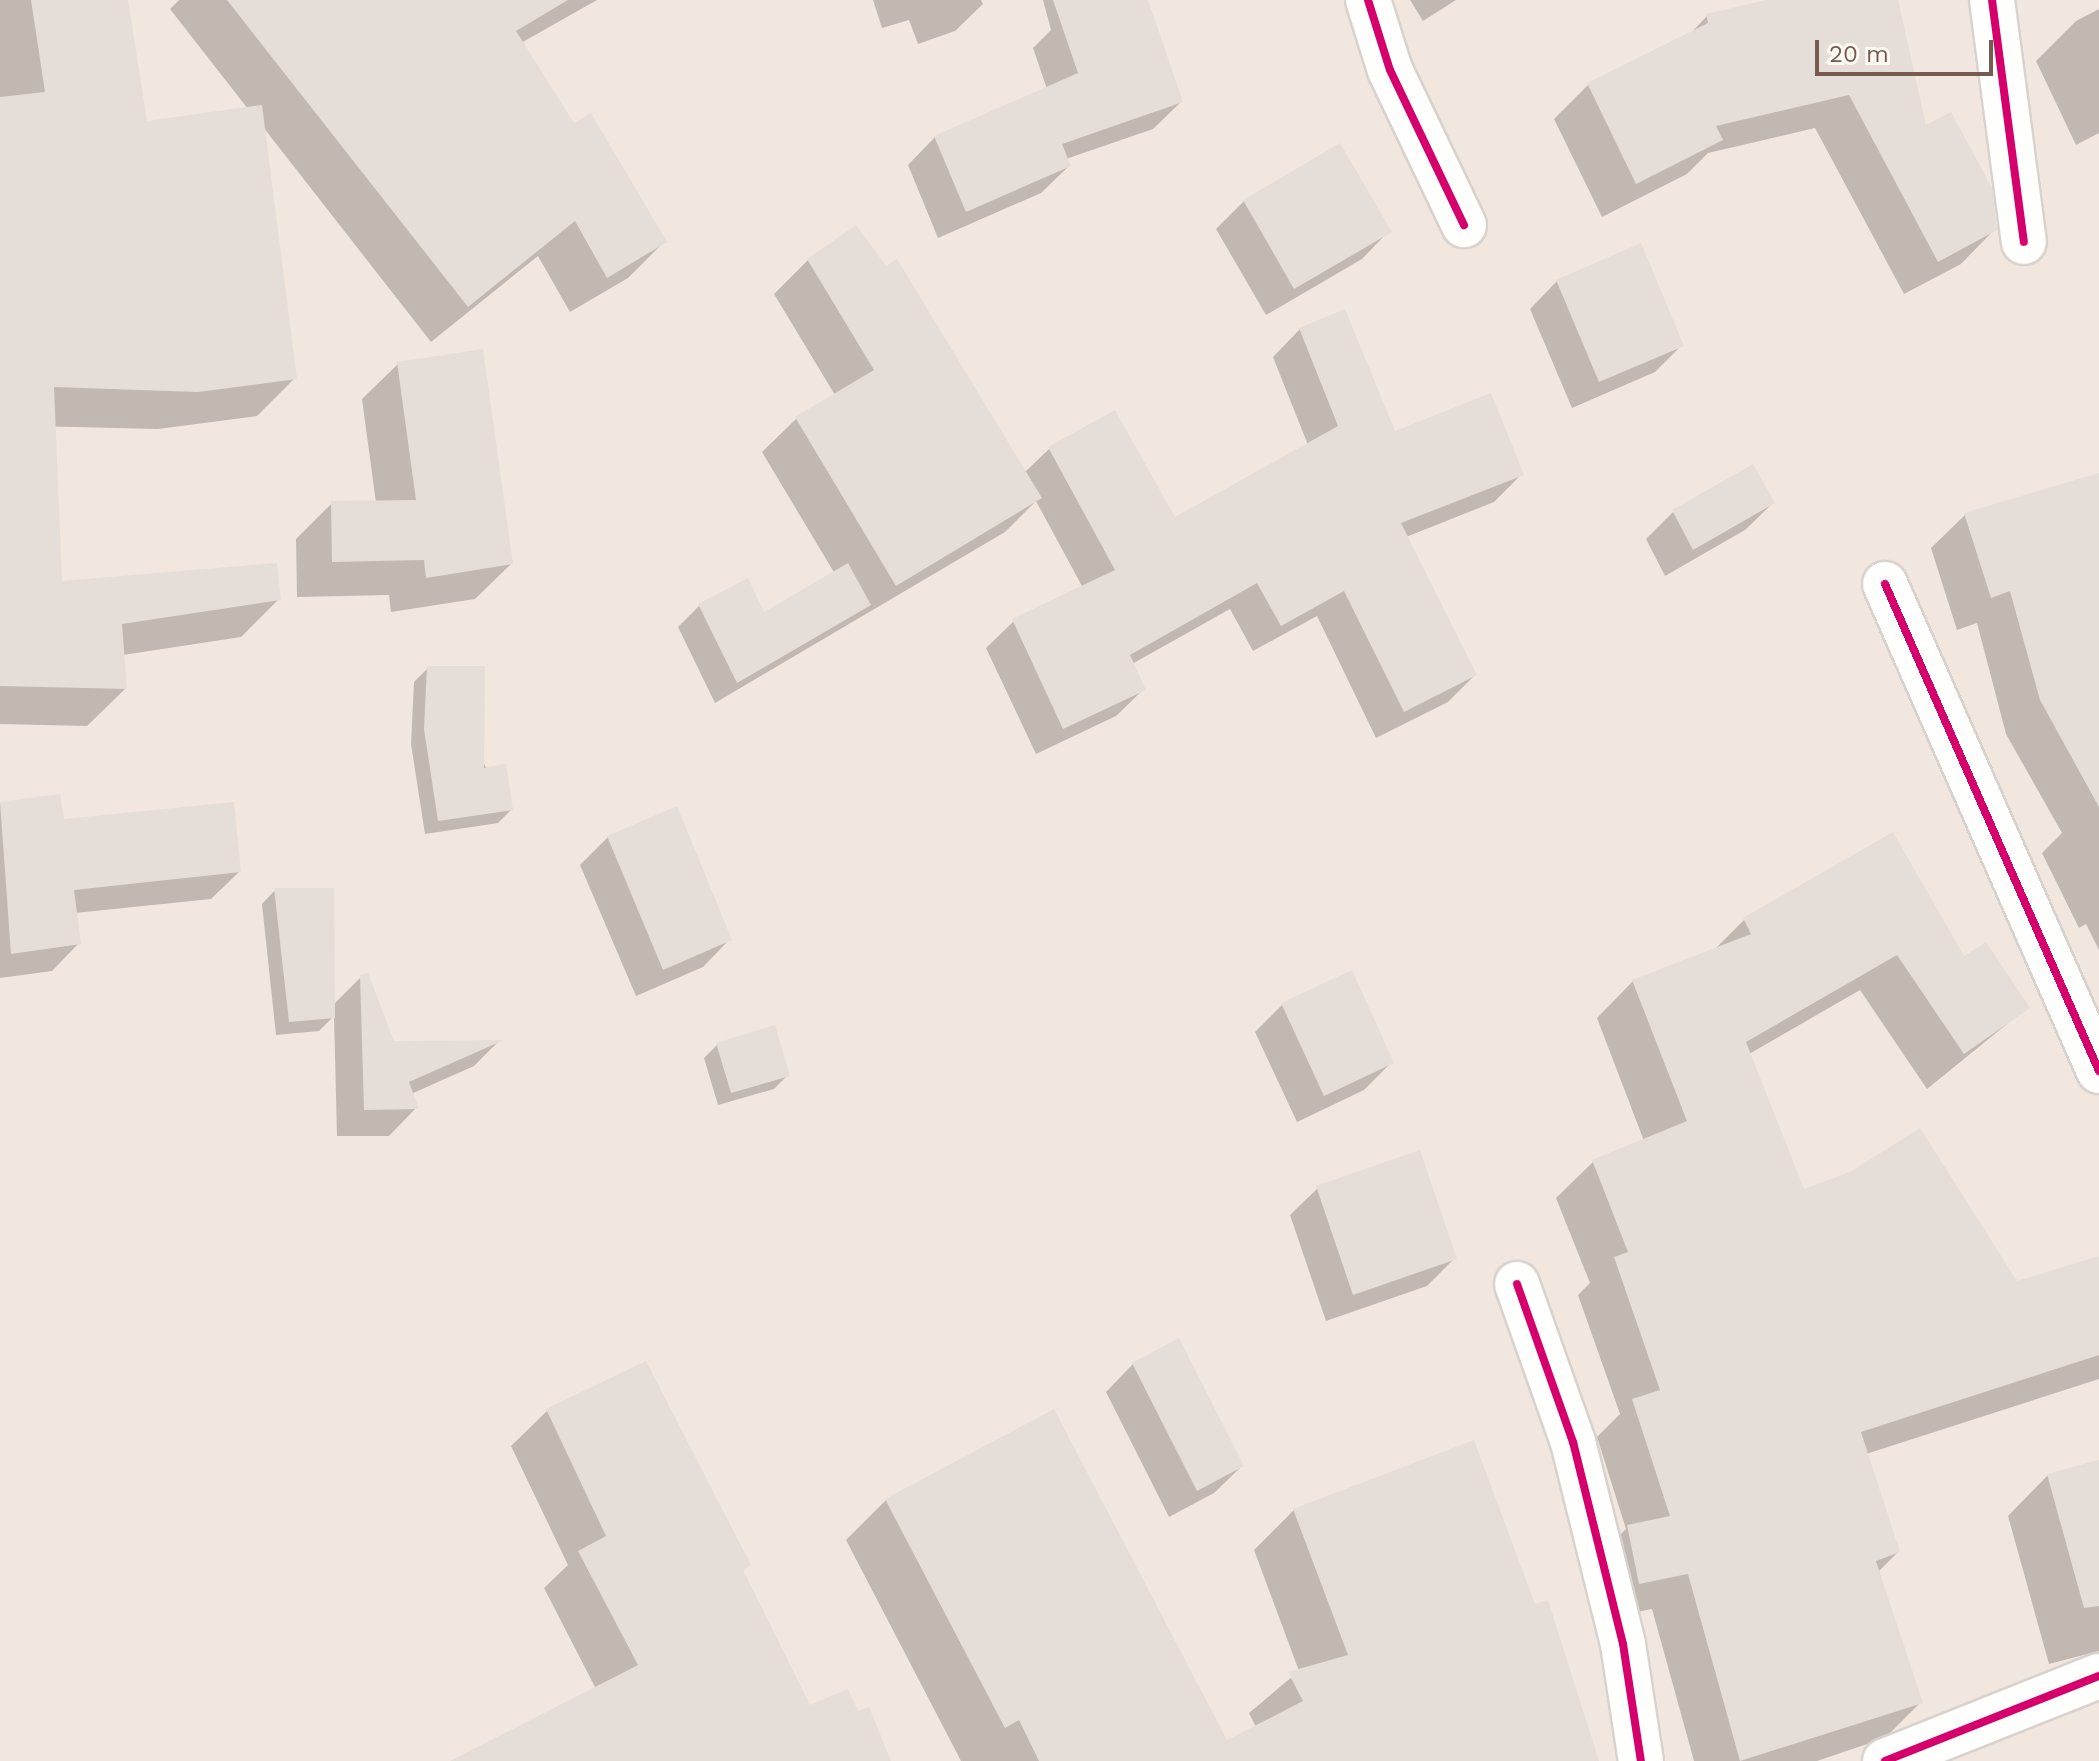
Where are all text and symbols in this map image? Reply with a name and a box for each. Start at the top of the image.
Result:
scale bar [1819,24,1997,74]
text: 20 m [1829,40,1889,68]

